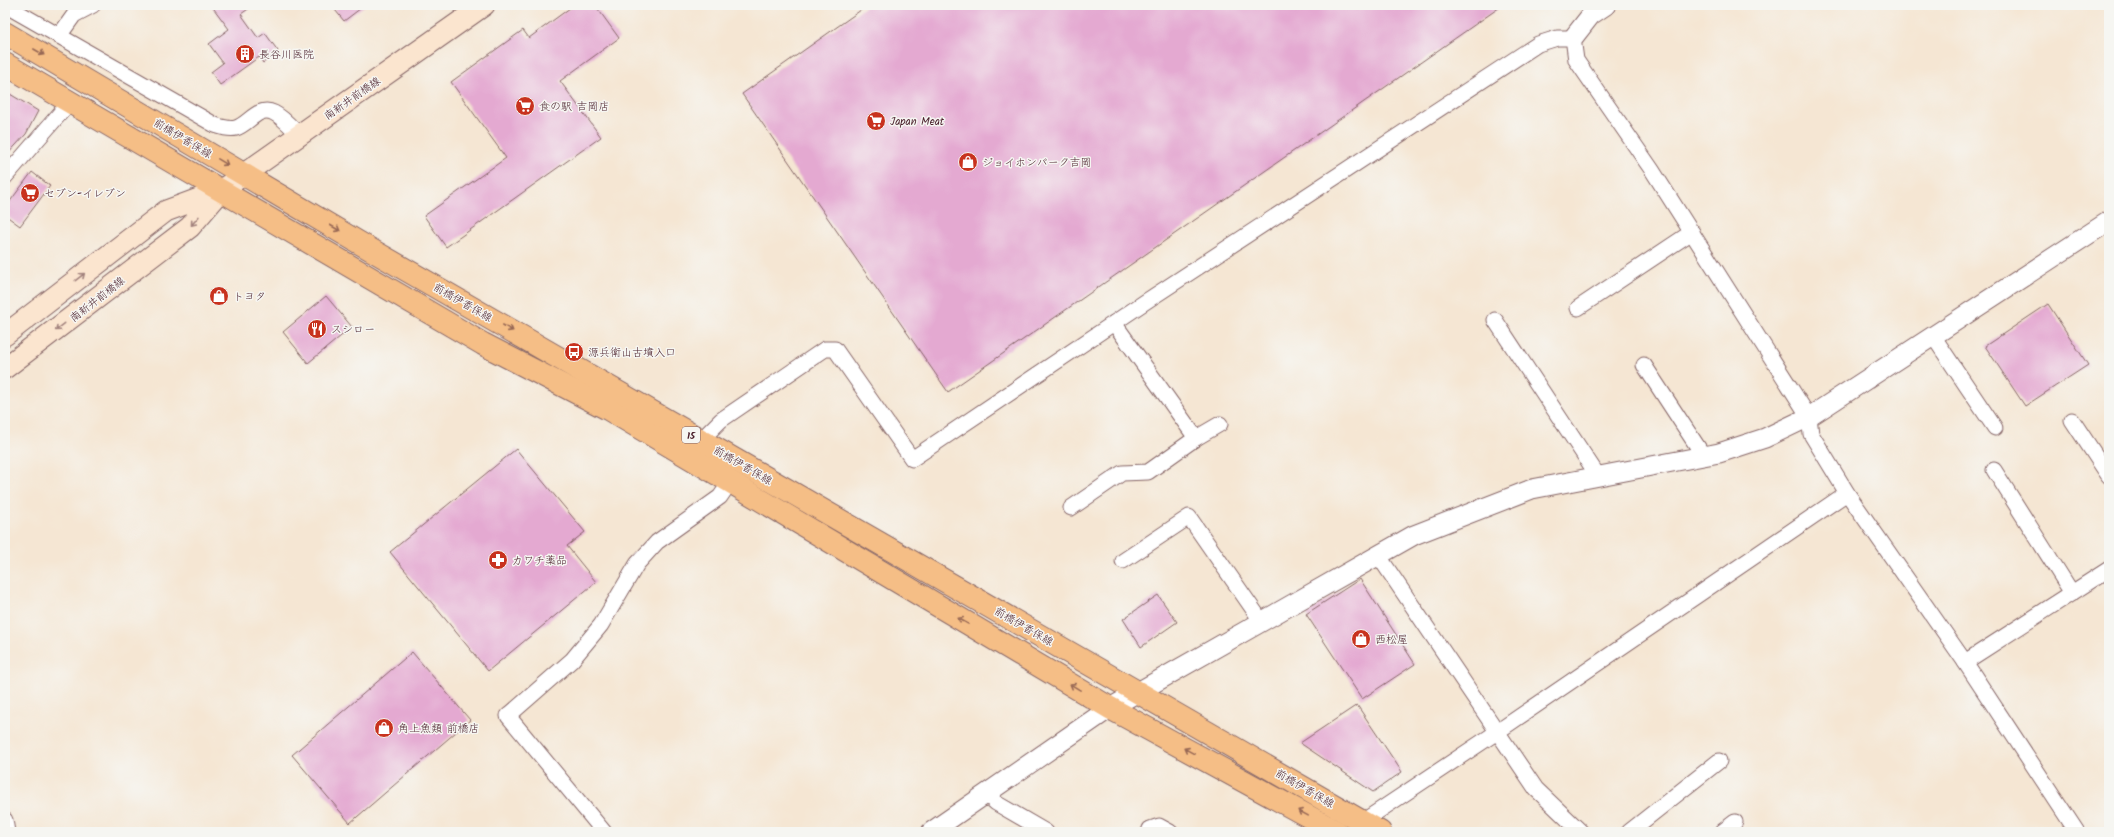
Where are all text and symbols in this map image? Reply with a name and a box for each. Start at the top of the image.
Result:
building icon: 長谷川医院 [234,43,256,65]
place label: 長谷川医院 [259,46,314,64]
one-way arrow [33,49,45,57]
street label: 南新井前橋線 [320,73,385,125]
supermarket icon: 食の駅 吉岡店 [514,95,536,117]
place label: 食の駅 吉岡店 [539,98,609,116]
supermarket icon: Japan Meat [865,110,887,132]
place label: Japan Meat [890,113,945,131]
street label: 前橋伊香保線 [150,114,215,164]
shop icon: ジョイホンパーク吉岡 [957,151,979,173]
place label: ジョイホンパーク吉岡 [982,154,1092,172]
one-way arrow [217,158,229,166]
supermarket icon: セブン-イレブン [19,182,41,204]
place label: セブン-イレブン [44,185,126,203]
one-way arrow [190,216,199,226]
one-way arrow [329,224,341,232]
street label: 南新井前橋線 [66,272,129,327]
one-way arrow [74,273,85,281]
street label: 前橋伊香保線 [429,279,496,327]
shop icon: トヨタ [208,285,230,307]
place label: トヨタ [233,288,266,306]
restaurant icon: スシロー [306,318,328,340]
place label: スシロー [331,321,375,339]
one-way arrow [54,323,65,332]
one-way arrow [501,325,513,333]
bus stop icon: 源兵衛山古墳入口 [563,341,585,363]
place label: 源兵衛山古墳入口 [588,344,676,362]
road number: 15 [682,427,700,443]
street label: 前橋伊香保線 [709,442,776,490]
pharmacy icon: カワチ薬品 [487,549,509,571]
place label: カワチ薬品 [512,552,567,570]
street label: 前橋伊香保線 [990,603,1057,651]
one-way arrow [958,617,970,625]
shop icon: 西松屋 [1350,628,1372,650]
place label: 西松屋 [1375,631,1408,649]
one-way arrow [1069,683,1081,691]
shop icon: 角上魚類 前橋店 [373,717,395,739]
place label: 角上魚類 前橋店 [398,720,479,738]
one-way arrow [1183,747,1195,754]
street label: 前橋伊香保線 [1271,765,1338,813]
one-way arrow [1297,809,1309,817]

